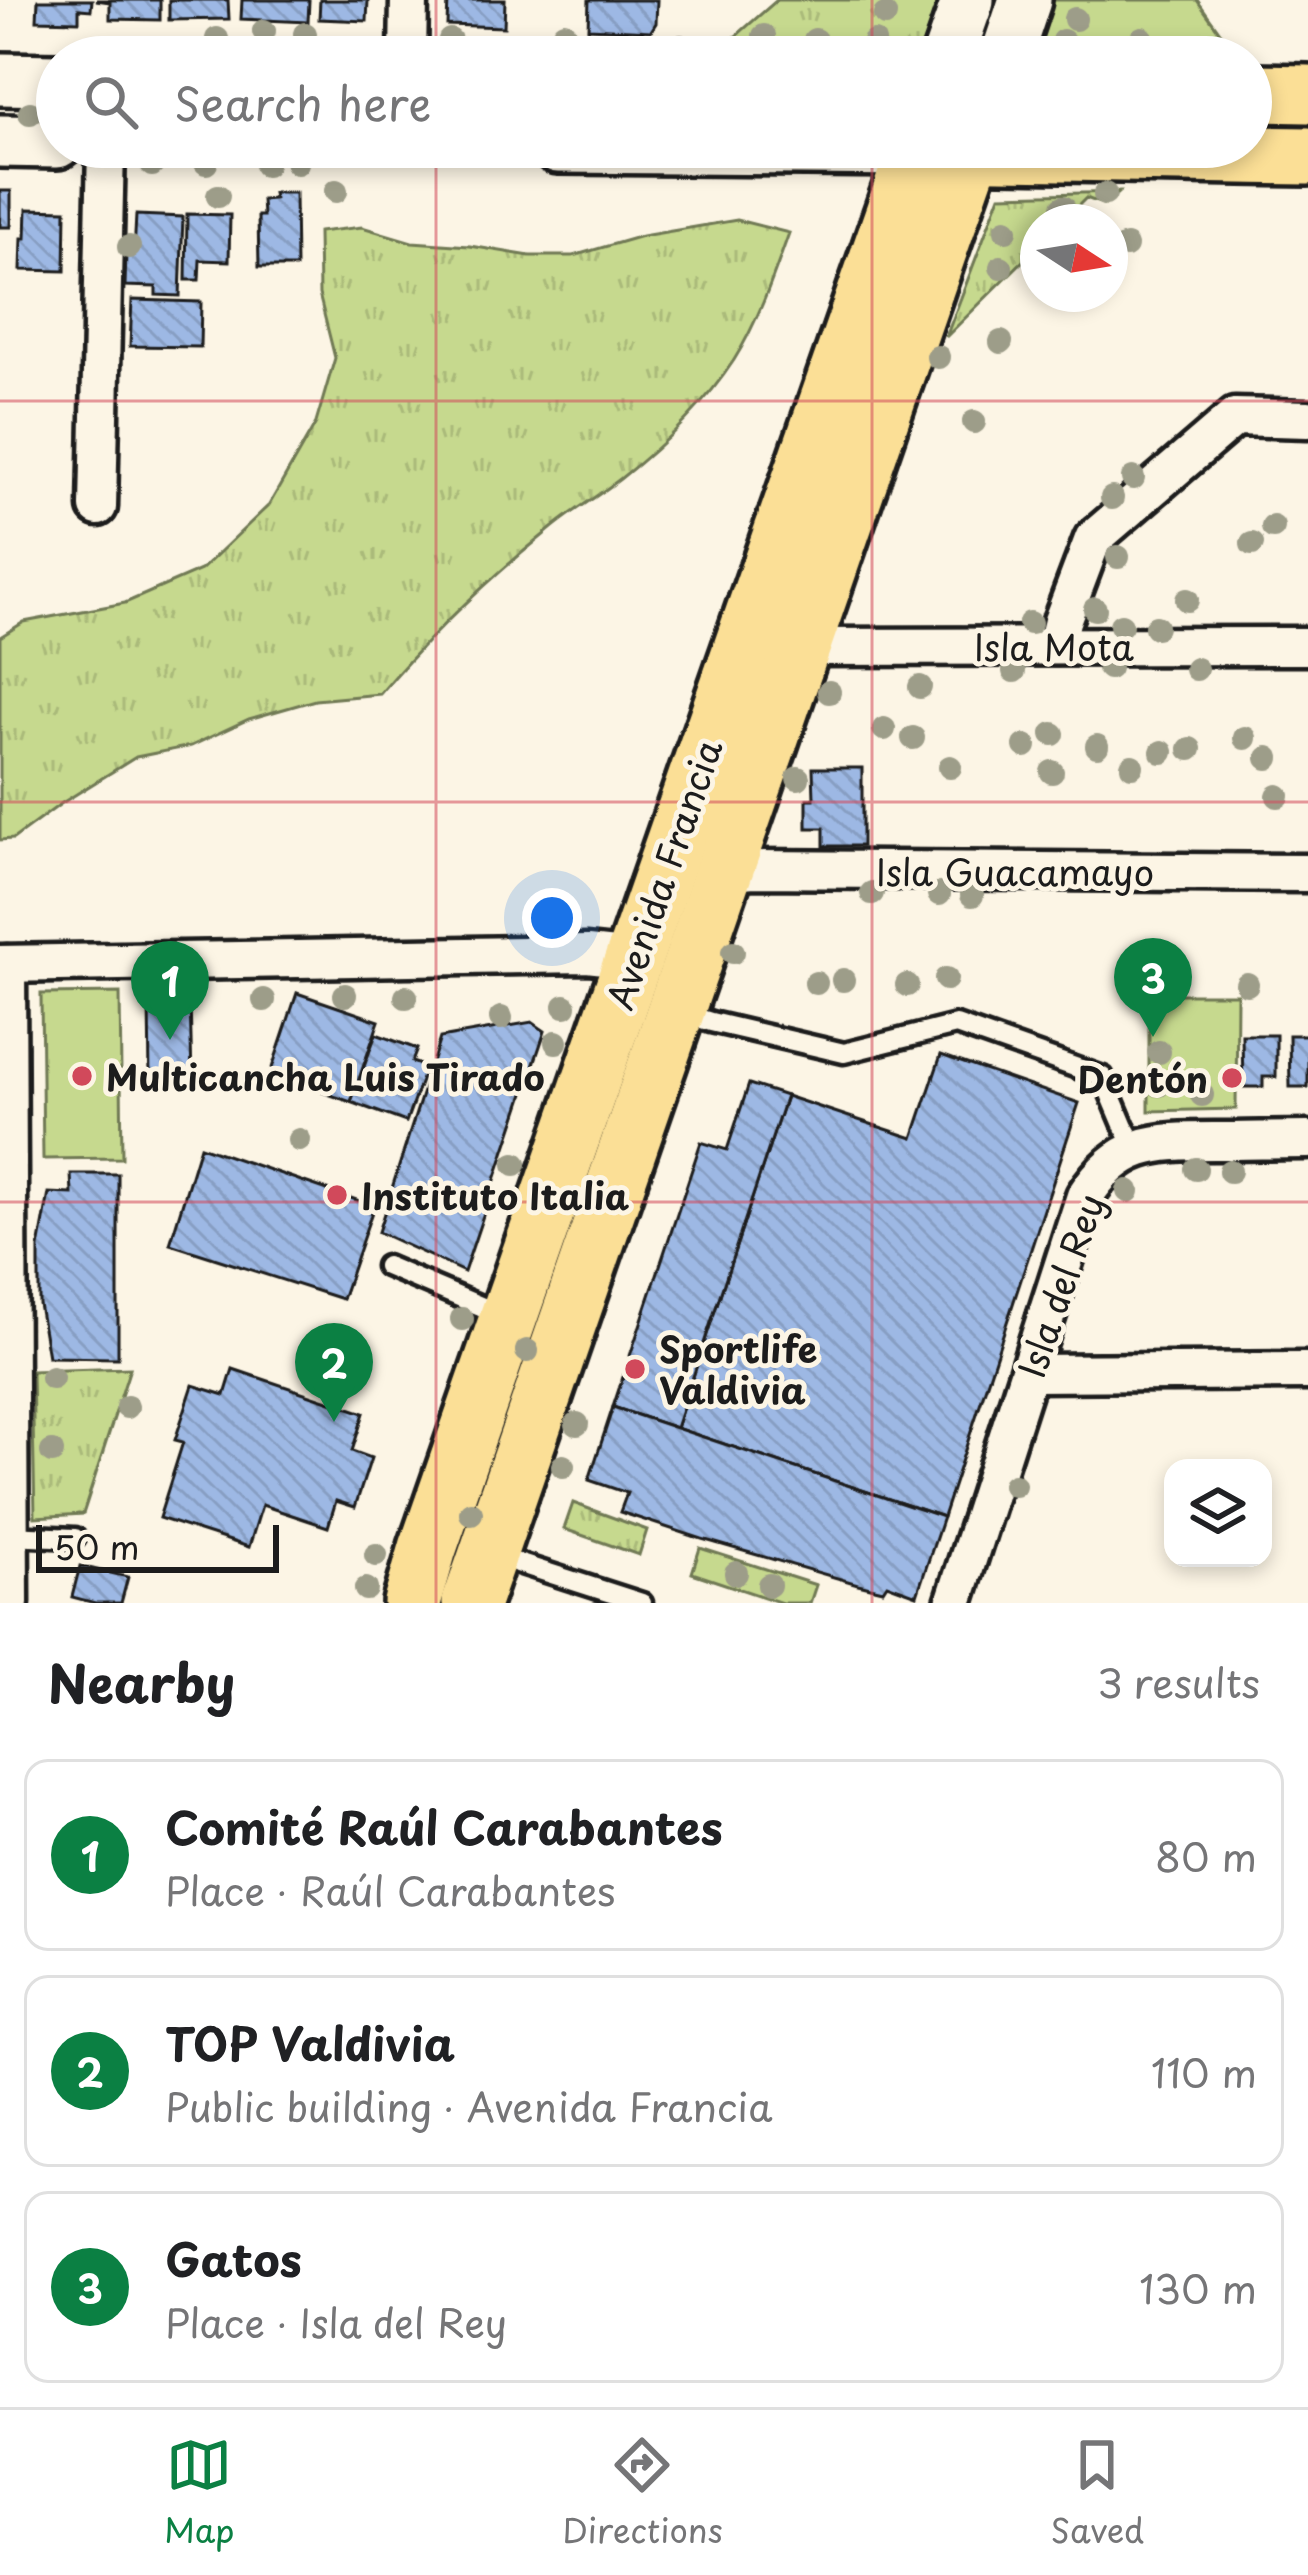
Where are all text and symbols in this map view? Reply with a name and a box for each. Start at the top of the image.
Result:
search box [36,36,1272,168]
text: Search here [174,68,431,136]
icon: search [78,69,144,135]
north arrow [1020,204,1128,312]
street label: Isla Mota [974,619,1135,673]
street label: Avenida Francia [592,731,735,1016]
street label: Isla Guacamayo [876,844,1154,898]
your location [522,888,582,948]
pin: 3 [1114,938,1192,1037]
pin: 1 [131,941,209,1040]
place label: Multicancha Luis Tirado [106,1049,545,1103]
place label: Dentón [1078,1051,1208,1105]
marker: Multicancha Luis Tirado [69,1063,95,1089]
marker: Dentón [1219,1065,1245,1091]
place label: Instituto Italia [361,1168,630,1222]
marker: Instituto Italia [324,1182,350,1208]
street label: Isla del Rey [1003,1186,1117,1384]
place label: Sportlife Valdivia [659,1321,817,1416]
pin: 2 [295,1323,373,1422]
marker: Sportlife Valdivia [622,1356,648,1382]
map controls [1164,1459,1272,1567]
button: layers [1164,1459,1272,1567]
scale bar [36,1519,279,1572]
text: 50 m [54,1521,140,1571]
text: Nearby [48,1643,235,1720]
text: 3 results [1097,1652,1260,1711]
text: Comité Raúl Carabantes [165,1792,723,1860]
text: 1 [81,1826,99,1885]
text: 80 m [1155,1826,1257,1885]
text: Place · Raúl Carabantes [165,1860,615,1919]
text: TOP Valdivia [165,2008,455,2076]
text: 2 [76,2042,104,2101]
text: 110 m [1151,2042,1257,2101]
text: Public building · Avenida Francia [165,2076,773,2135]
text: Gatos [165,2224,302,2292]
text: 3 [77,2258,103,2317]
text: 130 m [1139,2258,1257,2317]
text: Place · Isla del Rey [165,2292,507,2351]
tab: Map [164,2432,234,2554]
tab: Directions [562,2432,723,2554]
tab: Saved [1050,2432,1144,2554]

